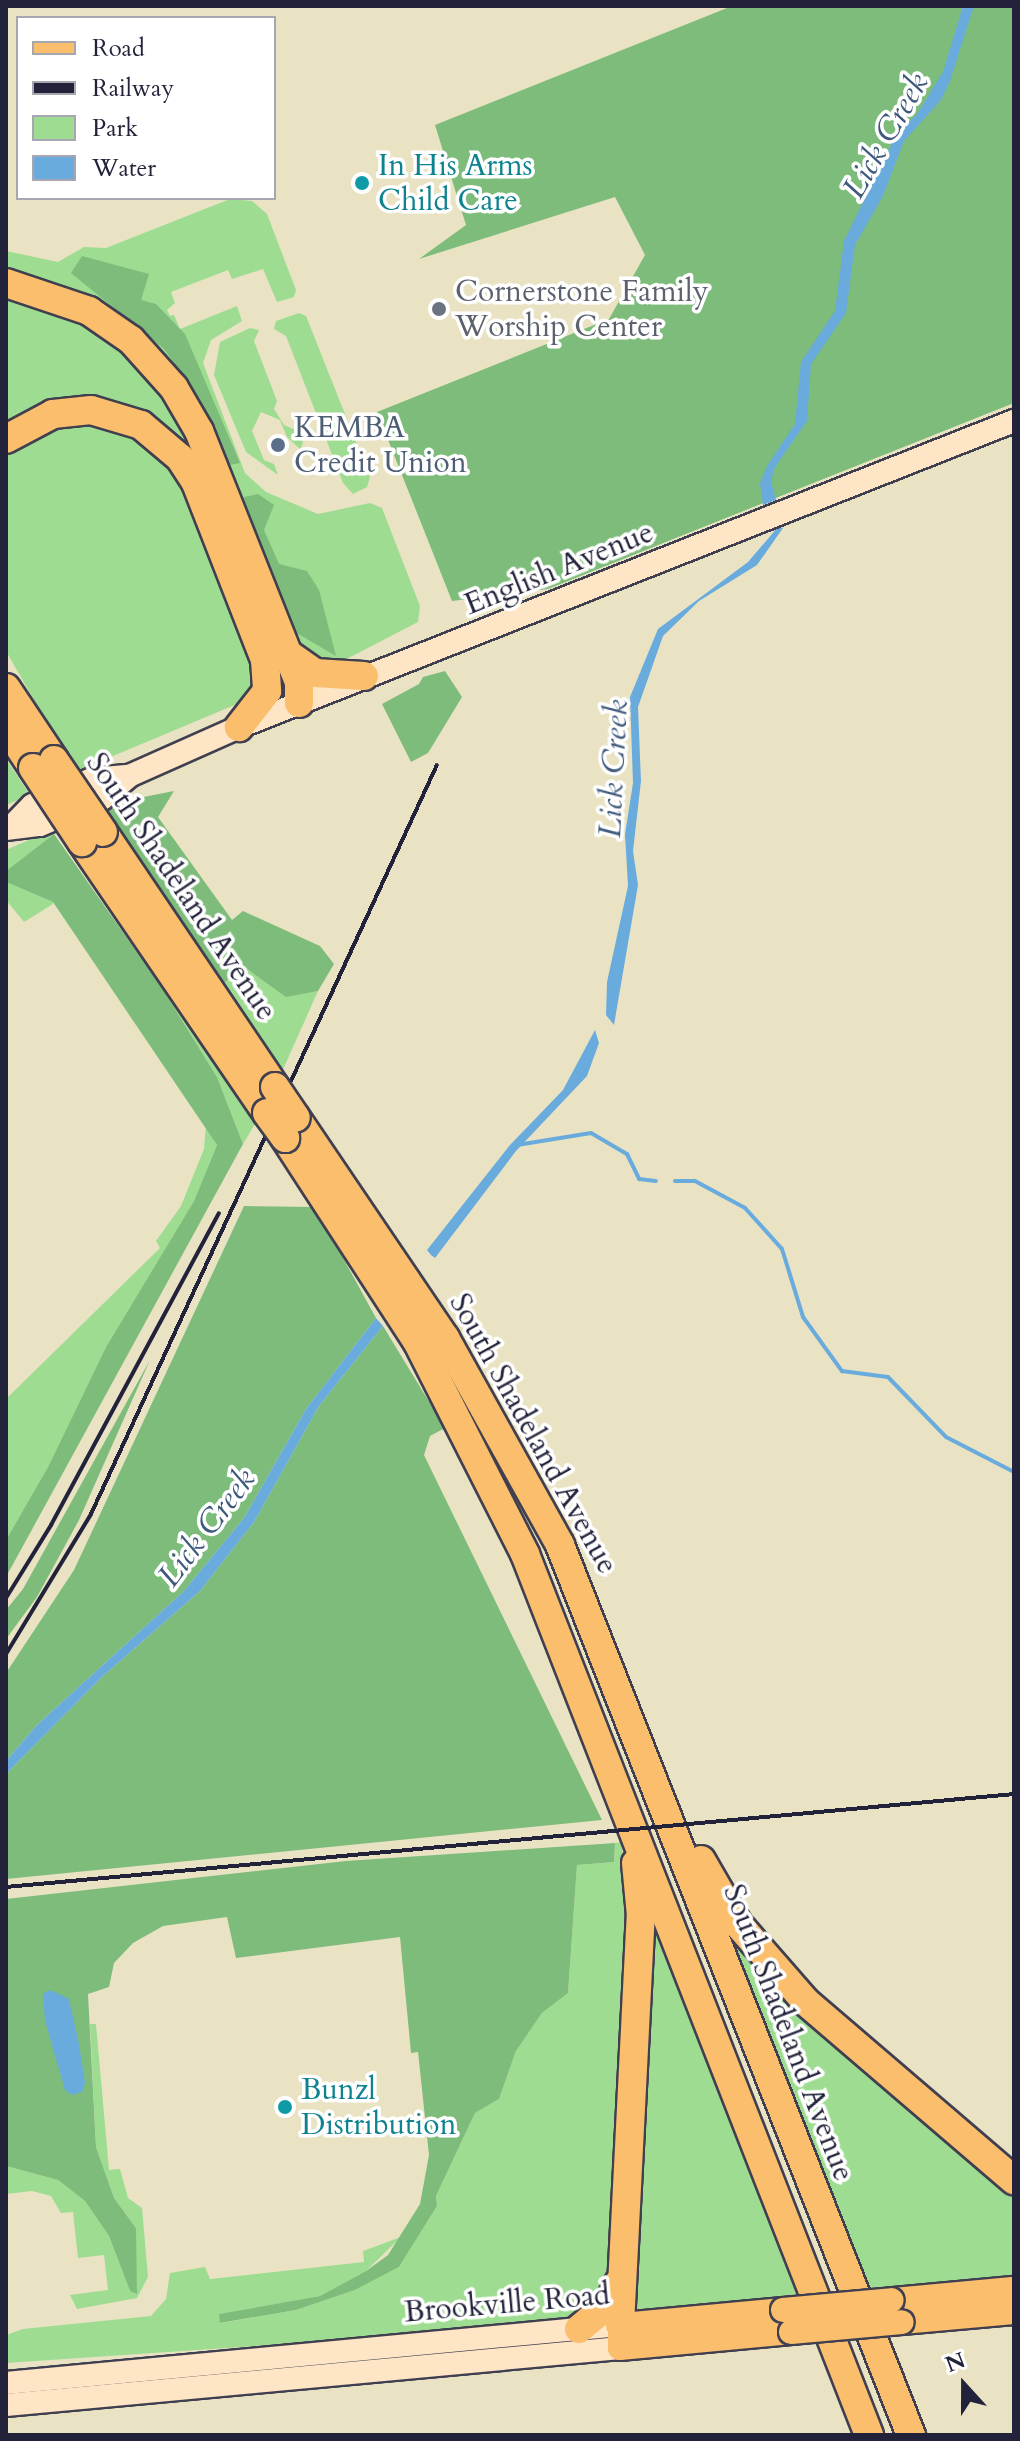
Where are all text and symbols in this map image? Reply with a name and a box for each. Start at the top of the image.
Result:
legend [16,16,276,200]
text: Road [92,32,145,65]
water label: Lick Creek [835,66,937,206]
text: Railway [92,72,174,105]
text: Park [92,112,138,145]
place label: In His Arms Child Care [378,148,533,218]
text: Water [92,152,156,185]
marker: In His Arms Child Care [353,174,371,192]
place label: Cornerstone Family Worship Center [455,274,709,344]
marker: Cornerstone Family Worship Center [430,300,448,318]
place label: KEMBA Credit Union [294,410,467,480]
marker: KEMBA Credit Union [269,436,287,454]
street label: English Avenue [459,515,659,623]
water label: Lick Creek [591,699,637,839]
street label: South Shadeland Avenue [78,746,284,1028]
street label: South Shadeland Avenue [441,1288,625,1580]
water label: Lick Creek [150,1461,264,1595]
street label: South Shadeland Avenue [715,1880,861,2186]
place label: Bunzl Distribution [301,2072,456,2142]
marker: Bunzl Distribution [276,2098,294,2116]
street label: Brookville Road [403,2277,611,2331]
north arrow [924,2345,1004,2425]
text: N [941,2345,970,2380]

